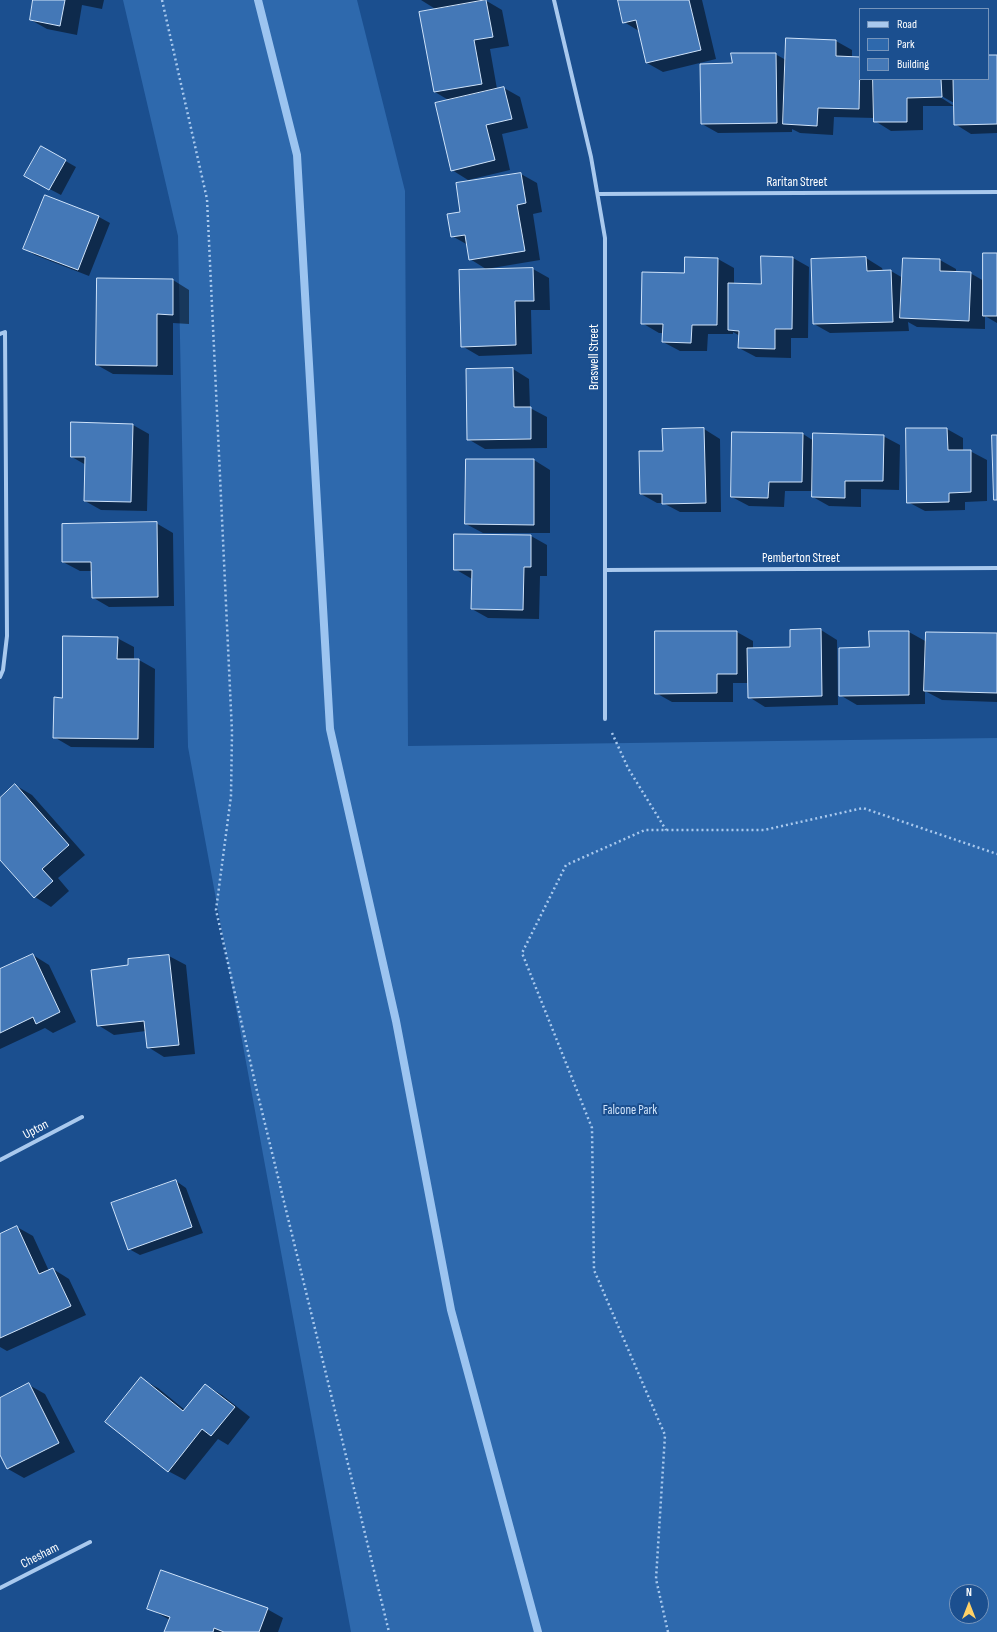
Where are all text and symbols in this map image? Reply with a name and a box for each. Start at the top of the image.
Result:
legend [859,8,989,80]
text: Road [897,17,917,32]
text: Park [897,37,915,52]
text: Building [897,57,929,72]
street label: Raritan Street [767,175,827,191]
street label: Braswell Street [587,324,603,390]
street label: Pemberton Street [762,551,840,567]
park label: Falcone Park [603,1103,657,1119]
street label: Upton [21,1117,51,1143]
street label: Chesham [18,1540,62,1572]
north arrow [949,1584,989,1624]
text: N [966,1586,972,1599]

